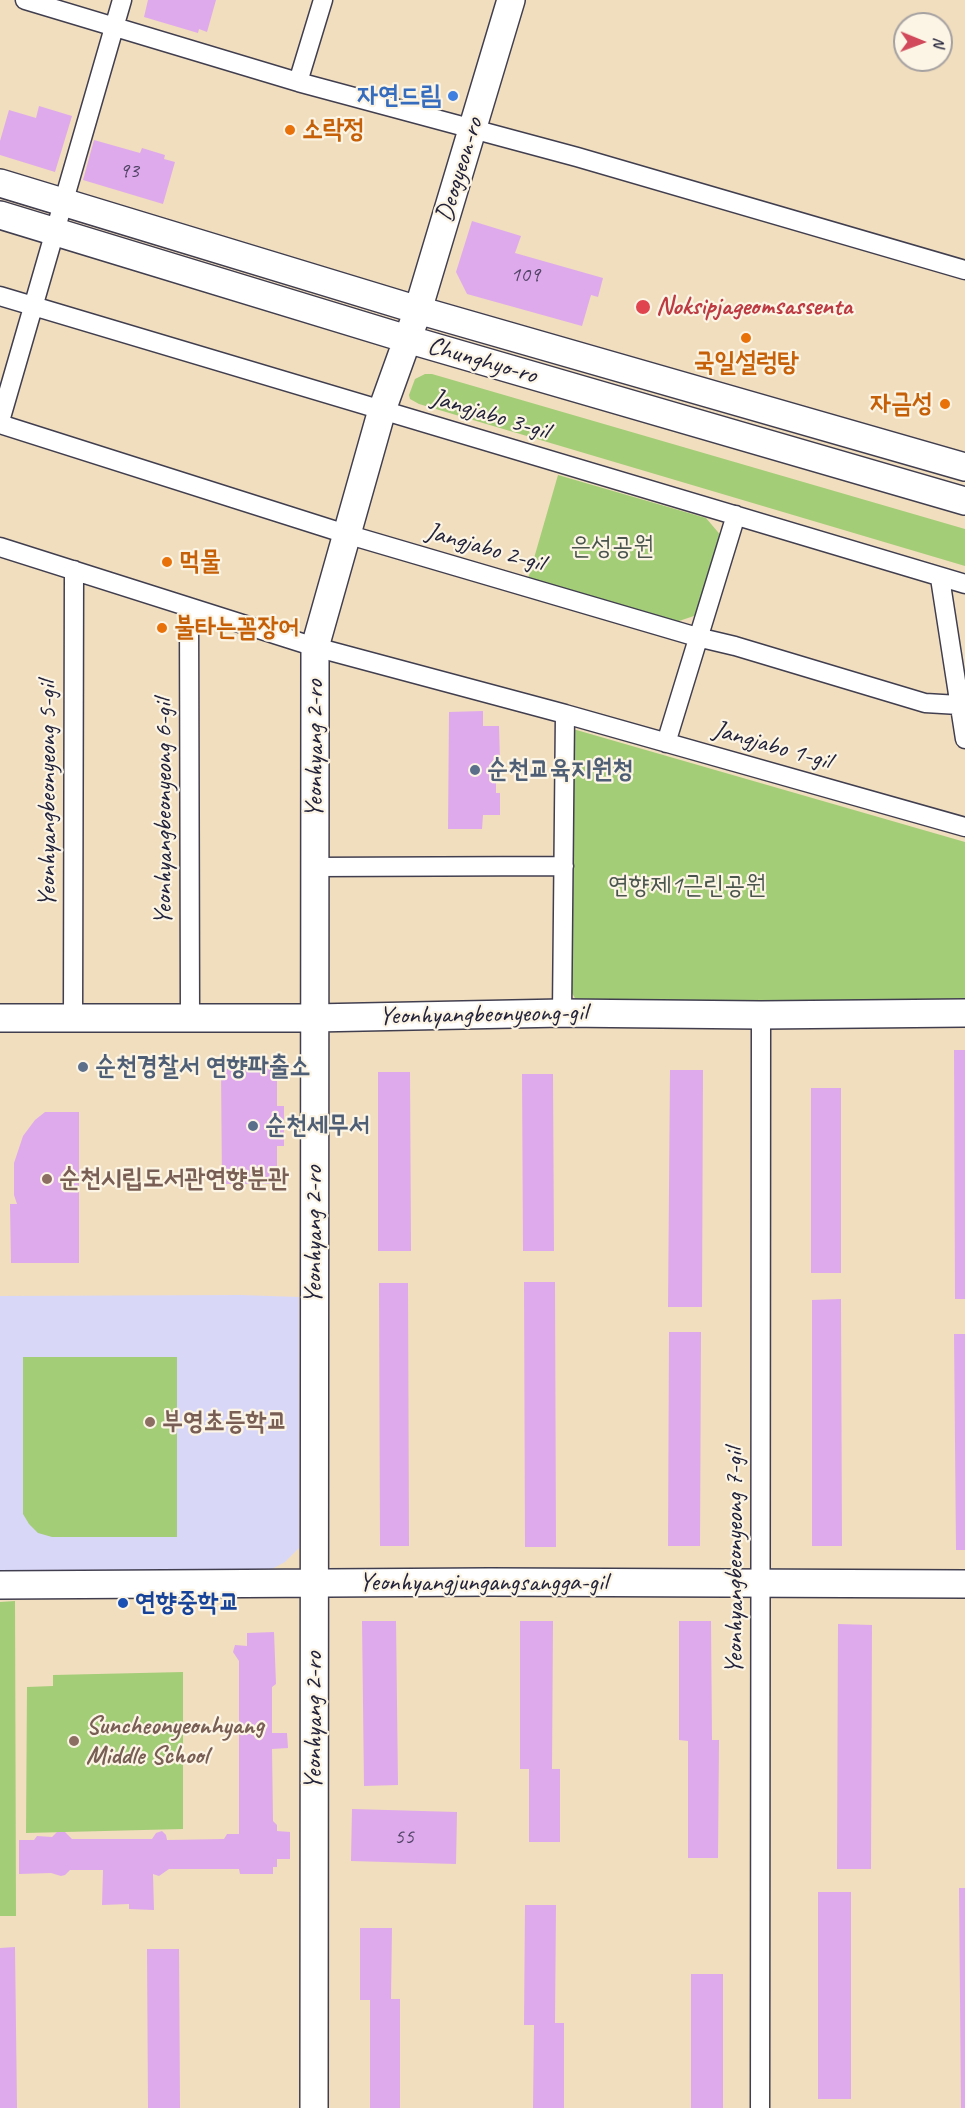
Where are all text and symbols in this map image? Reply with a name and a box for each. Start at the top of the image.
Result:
north arrow [893,12,953,72]
text: N [929,37,949,47]
place label: 자연드림 [357,80,441,112]
marker: 자연드림 [446,89,460,103]
place label: 소락정 [302,114,365,146]
street label: Deogyeon-ro [429,114,491,226]
marker: 소락정 [283,123,297,137]
house number: 93 [119,158,139,184]
house number: 109 [510,262,540,288]
place label: Noksipjageomsassenta [656,291,852,323]
marker: Noksipjageomsassenta [634,298,652,316]
street label: Chunghyo-ro [424,331,540,391]
marker: 국일설렁탕 [739,331,753,345]
place label: 국일설렁탕 [694,347,798,379]
street label: Jangjabo 3-gil [427,382,553,448]
place label: 자금성 [870,388,933,420]
marker: 자금성 [938,397,952,411]
street label: Jangjabo 2-gil [422,516,548,580]
park label: 은성공원 [570,531,654,563]
place label: 먹물 [179,546,221,578]
marker: 먹물 [160,555,174,569]
place label: 불타는꼼장어 [174,612,300,644]
marker: 불타는꼼장어 [155,621,169,635]
street label: Yeonhyang 2-ro [299,680,331,818]
street label: Yeonhyangbeonyeong 5-gil [32,681,64,907]
street label: Yeonhyangbeonyeong 6-gil [148,699,180,925]
street label: Jangjabo 1-gil [709,714,835,778]
place label: 순천교육지원청 [487,754,633,786]
marker: 순천교육지원청 [468,763,482,777]
park label: 연향제1근린공원 [608,870,766,902]
street label: Yeonhyangbeonyeong-gil [379,998,587,1032]
place label: 순천경찰서 연향파출소 [95,1051,311,1083]
marker: 순천경찰서 연향파출소 [76,1060,90,1074]
place label: 순천세무서 [265,1110,370,1142]
marker: 순천세무서 [246,1119,260,1133]
place label: 순천시립도서관연향분관 [59,1163,289,1195]
street label: Yeonhyang 2-ro [298,1166,330,1304]
marker: 순천시립도서관연향분관 [40,1172,54,1186]
place label: 부영초등학교 [162,1406,288,1438]
marker: 부영초등학교 [143,1415,157,1429]
street label: Yeonhyangbeonyeong 7-gil [719,1448,751,1674]
street label: Yeonhyangjungangsangga-gil [359,1567,607,1599]
place label: 연향중학교 [135,1587,240,1619]
marker: 연향중학교 [116,1596,130,1610]
street label: Yeonhyang 2-ro [298,1652,330,1790]
place label: Suncheonyeonhyang Middle School [86,1710,264,1772]
marker: Suncheonyeonhyang Middle School [67,1734,81,1748]
house number: 55 [394,1824,414,1850]

